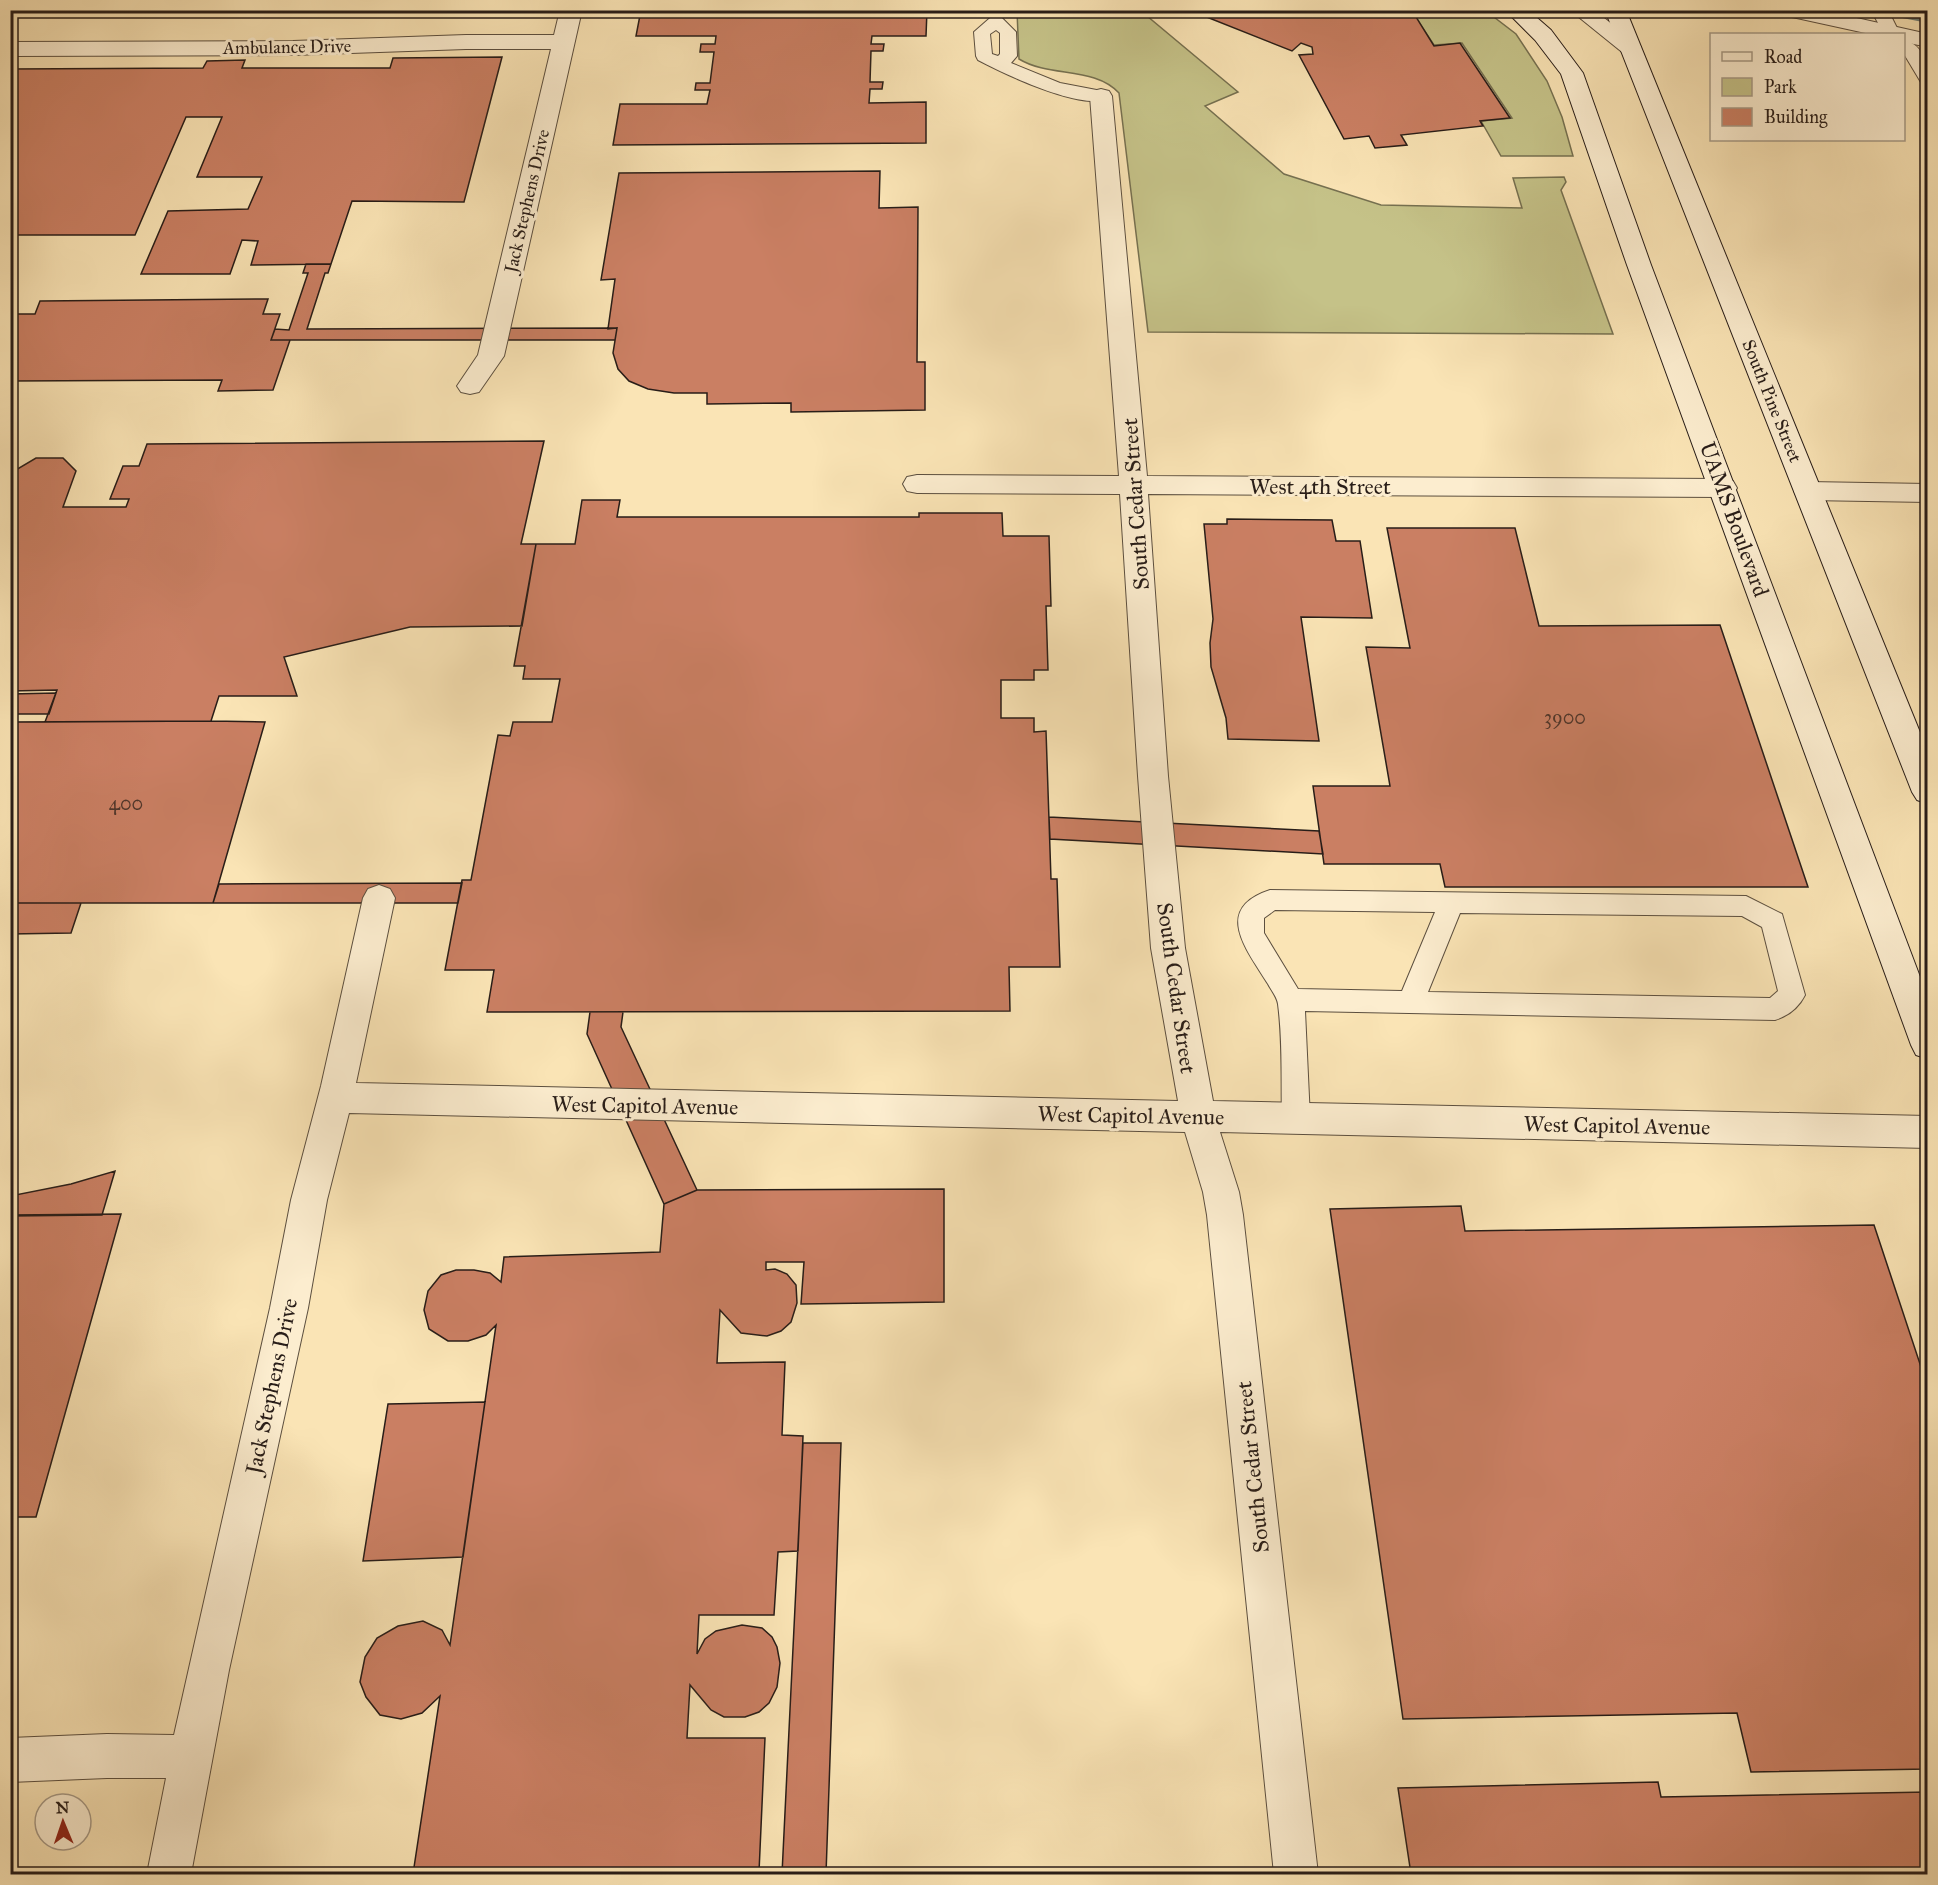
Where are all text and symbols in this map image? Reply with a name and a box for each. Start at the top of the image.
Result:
legend [1710,33,1905,141]
street label: Ambulance Drive [222,35,351,59]
text: Road [1764,46,1802,68]
text: Park [1764,76,1797,98]
text: Building [1764,106,1828,129]
street label: Jack Stephens Drive [499,127,555,277]
street label: South Pine Street [1737,336,1807,466]
street label: South Cedar Street [1116,417,1155,591]
street label: UAMS Boulevard [1694,438,1775,600]
street label: West 4th Street [1249,473,1391,500]
house number: 3900 [1544,705,1586,729]
house number: 400 [109,791,143,815]
street label: South Cedar Street [1151,901,1202,1076]
street label: West Capitol Avenue [551,1090,739,1121]
street label: West Capitol Avenue [1037,1100,1225,1131]
street label: West Capitol Avenue [1523,1110,1711,1141]
street label: Jack Stephens Drive [239,1296,303,1479]
street label: South Cedar Street [1230,1380,1275,1554]
north arrow [33,1792,93,1852]
text: N [55,1798,70,1817]

